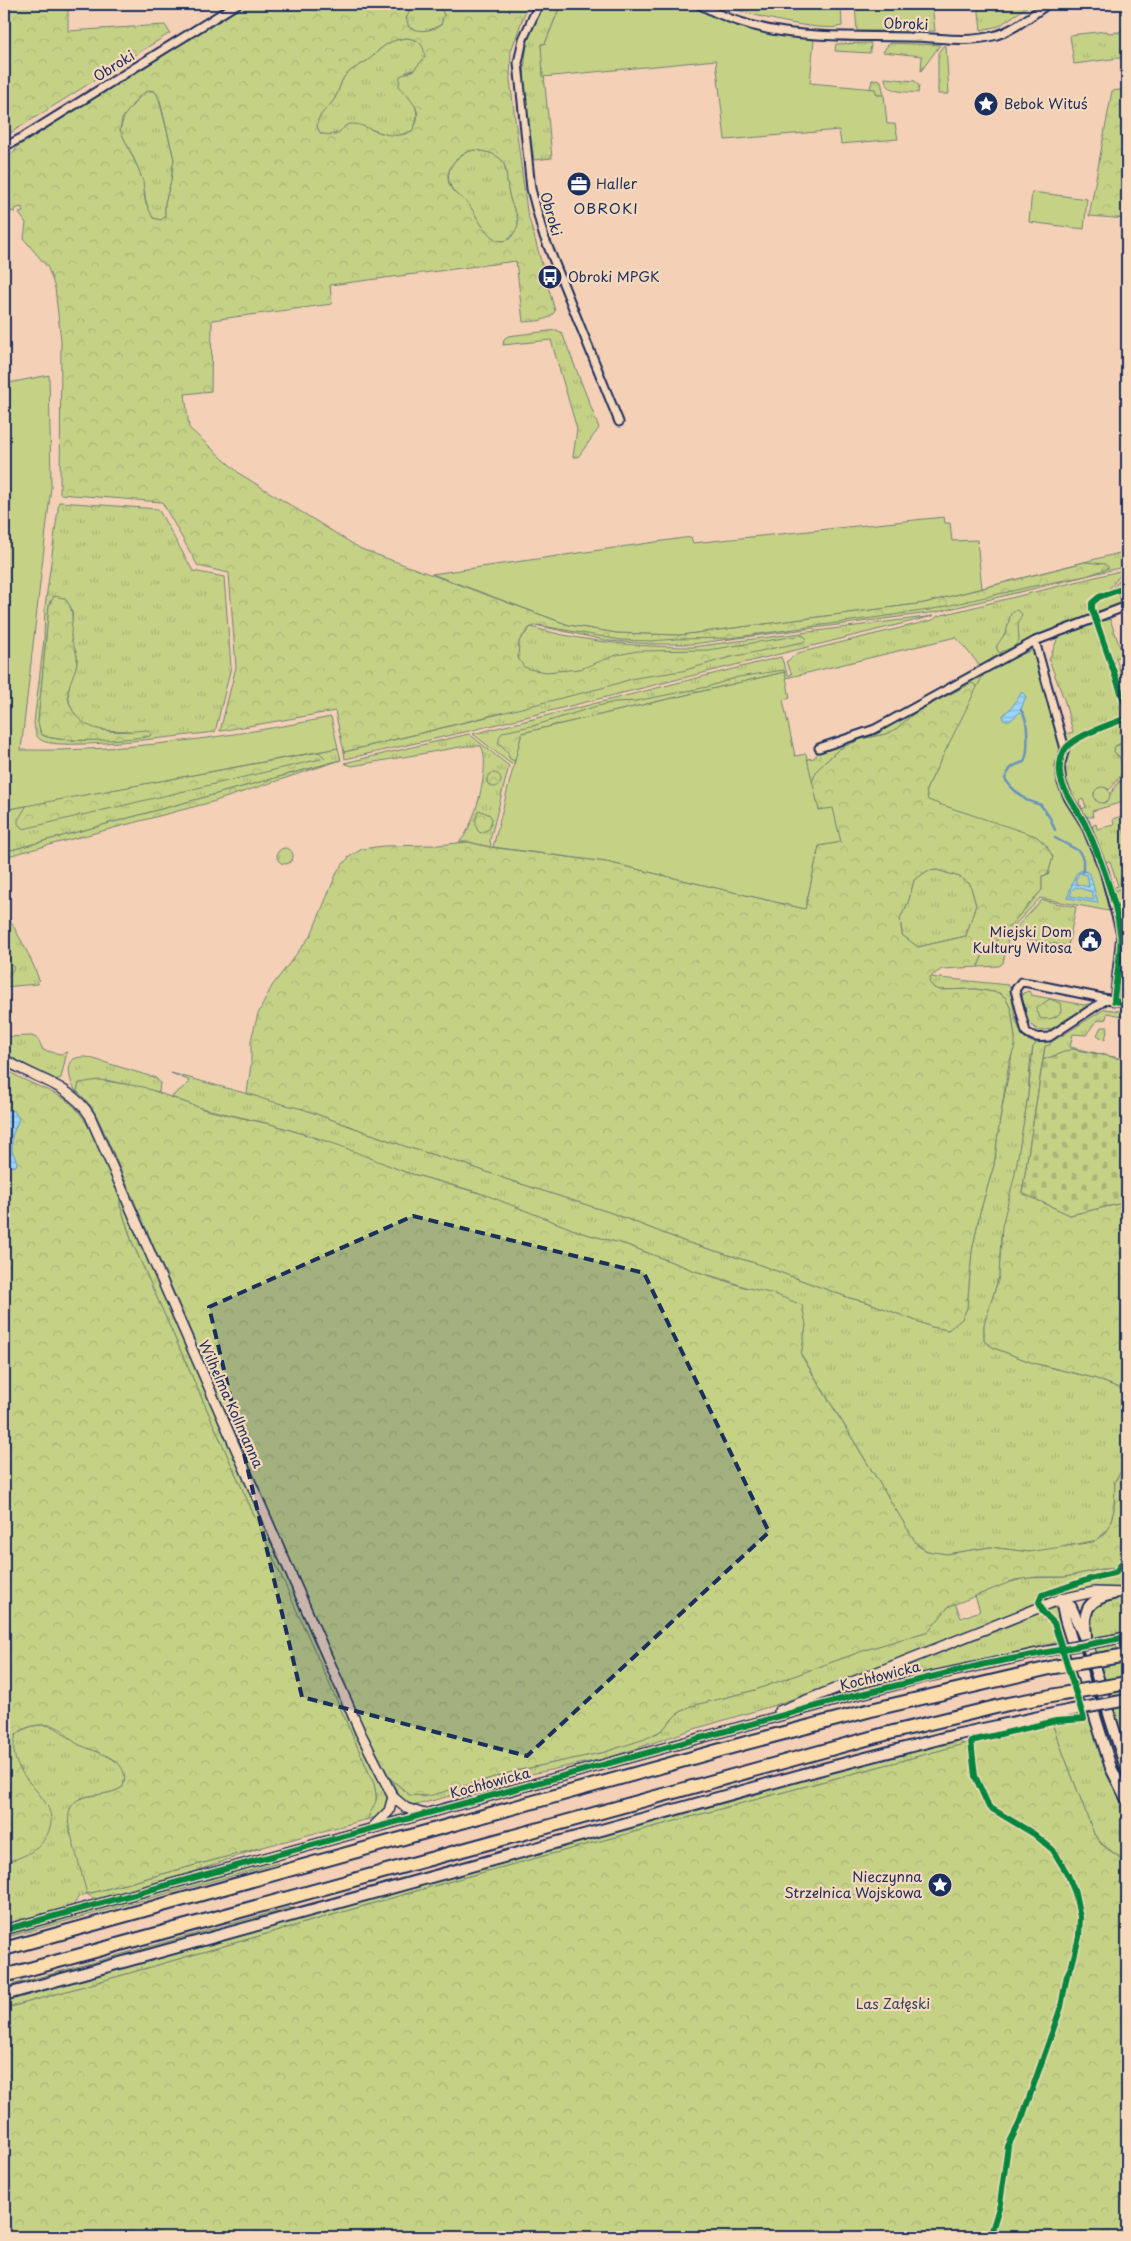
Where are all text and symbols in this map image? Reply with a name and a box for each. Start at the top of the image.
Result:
street label: Obroki [883,12,929,35]
street label: Obroki [89,45,138,86]
place icon: Bebok Wituś [973,91,999,117]
place label: Bebok Wituś [1004,93,1087,114]
office icon: Haller [566,171,592,197]
place label: Haller [596,173,638,194]
street label: Obroki [535,189,568,238]
district label: OBROKI [573,196,639,219]
bus stop icon: Obroki MPGK [537,264,563,290]
place label: Obroki MPGK [568,266,660,287]
place label: Miejski Dom Kultury Witosa [972,921,1073,958]
public building icon: Miejski Dom Kultury Witosa [1077,927,1103,953]
street label: Wilhelma Kollmanna [194,1336,269,1471]
street label: Kochłowicka [837,1655,923,1696]
street label: Kochłowicka [447,1762,533,1803]
place label: Nieczynna Strzelnica Wojskowa [784,1866,922,1903]
place icon: Nieczynna Strzelnica Wojskowa [927,1872,953,1898]
park label: Las Załęski [856,1993,930,2014]

